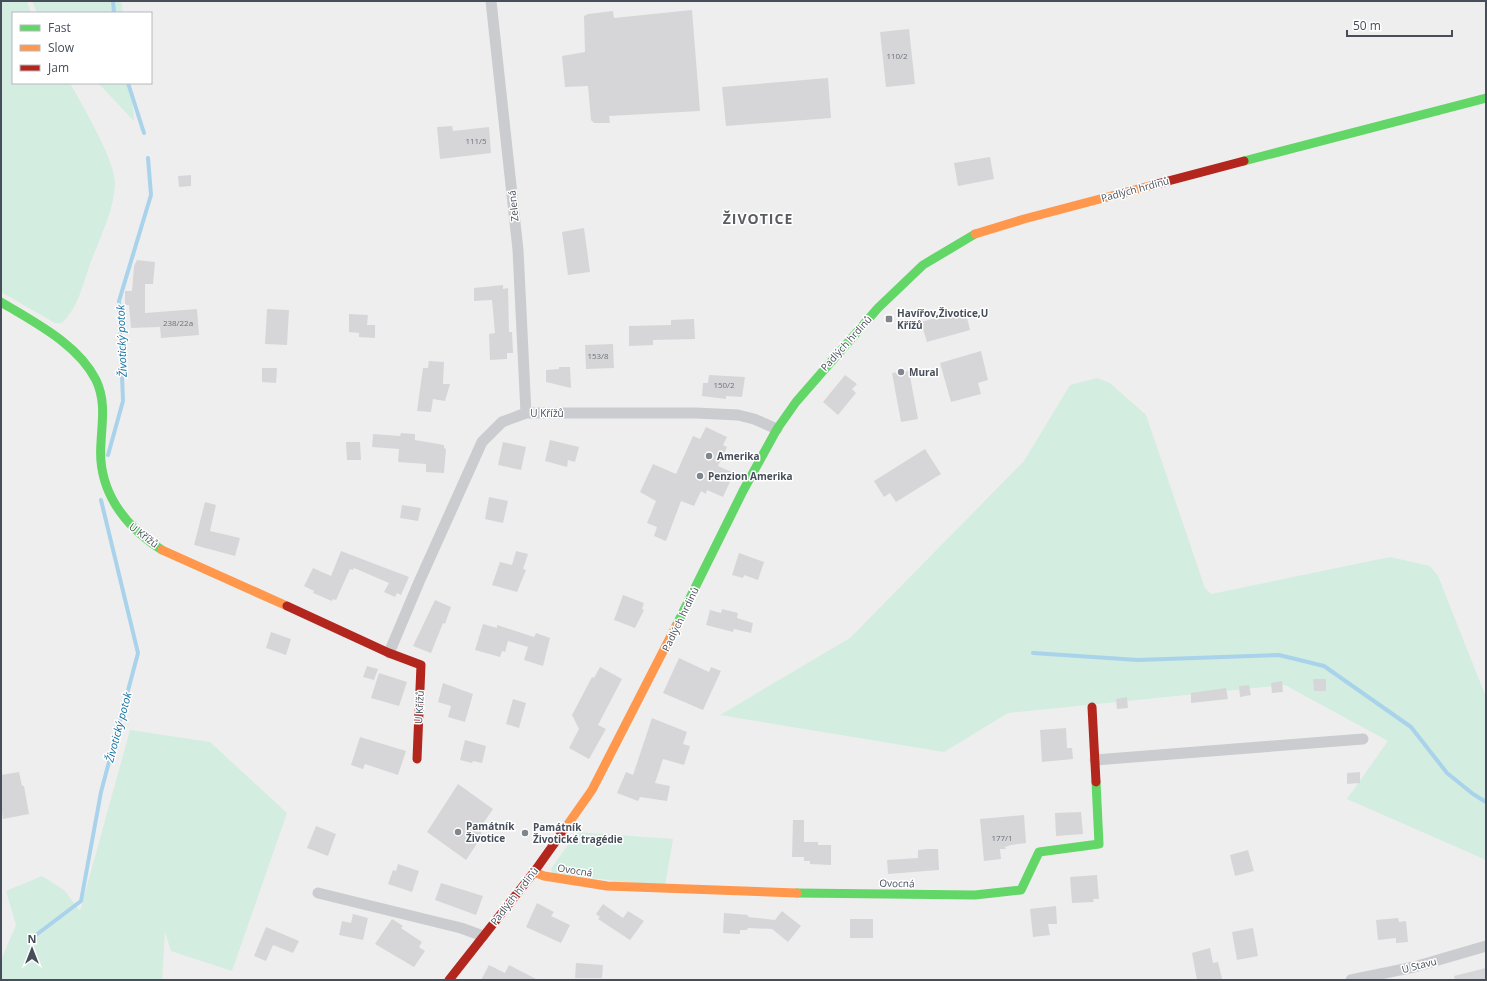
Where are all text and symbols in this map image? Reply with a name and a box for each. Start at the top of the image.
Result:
legend [12,12,152,84]
scale bar [1347,12,1452,38]
text: 50 m [1353,17,1381,34]
text: Fast [48,19,71,36]
text: Slow [48,39,75,56]
house number: 110/2 [886,50,908,61]
text: Jam [47,59,69,76]
house number: 111/5 [465,135,487,146]
street label: Padlých hrdinů [1099,173,1171,205]
street label: Zelená [504,190,522,222]
district label: ŽIVOTICE [723,209,793,228]
water label: Životický potok [112,304,130,378]
place label: Havířov,Životice,U Křížů [897,306,988,332]
street label: Padlých hrdinů [817,312,875,374]
marker: Havířov,Životice,U Křížů [884,314,894,324]
house number: 238/22a [163,317,193,328]
house number: 153/8 [587,350,609,361]
place label: Mural [909,365,939,379]
marker: Mural [896,367,906,377]
house number: 150/2 [713,379,735,390]
street label: U Křížů [530,406,564,420]
place label: Amerika [717,449,759,463]
marker: Amerika [704,451,714,461]
place label: Penzion Amerika [708,469,793,483]
marker: Penzion Amerika [695,471,705,481]
street label: U Křížů [126,519,162,551]
street label: Padlých hrdinů [658,585,702,653]
water label: Životický potok [101,690,135,765]
street label: U Křížů [411,690,427,724]
place label: Památník Životice [466,819,515,845]
place label: Památník Životické tragédie [533,820,623,846]
marker: Památník Životice [453,827,463,837]
marker: Památník Životické tragédie [520,828,530,838]
house number: 177/1 [991,832,1013,843]
street label: Ovocná [556,860,594,880]
street label: Padlých hrdinů [487,864,541,928]
street label: Ovocná [879,876,915,890]
north arrow [12,929,52,969]
text: N [28,931,36,946]
street label: U Stavu [1400,954,1438,976]

